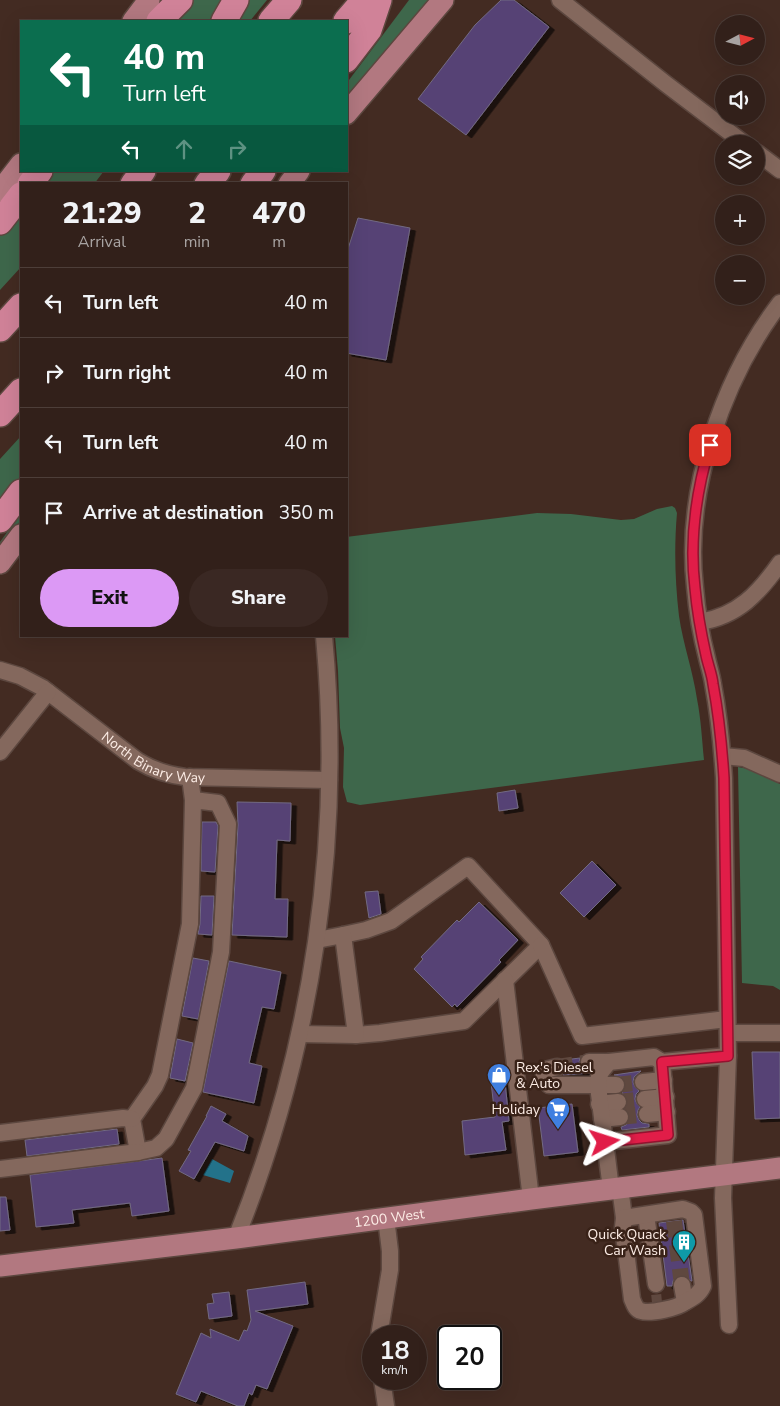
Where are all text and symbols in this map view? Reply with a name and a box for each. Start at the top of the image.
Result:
north arrow [715,15,765,65]
map controls [715,15,765,305]
text: 40 m [123,34,205,81]
icon: left [40,40,105,105]
button: sound [715,75,765,125]
text: Turn left [123,79,206,109]
icon: left [117,135,145,163]
icon: ahead [170,135,198,163]
icon: right [223,135,251,163]
button: layers [715,135,765,185]
text: 21:29 [62,193,142,234]
text: 2 [188,193,206,234]
text: 470 [252,193,306,234]
button: + [715,195,765,245]
text: Arrival [78,231,126,253]
text: min [184,231,210,253]
text: m [272,231,286,253]
button: − [715,255,765,305]
icon: left [40,289,68,317]
text: Turn left [83,290,158,316]
text: 40 m [284,290,328,316]
icon: right [40,359,68,387]
text: Turn right [83,360,170,386]
text: 40 m [284,360,328,386]
pin [689,424,731,466]
icon: left [40,429,68,457]
text: Turn left [83,430,158,456]
text: 40 m [284,430,328,456]
icon: arrive [696,431,724,459]
icon: arrive [40,499,68,527]
text: Arrive at destination [83,500,264,526]
text: 350 m [279,500,334,526]
button: Exit [40,569,179,627]
button: Share [189,569,328,627]
street label: North Binary Way [98,727,206,787]
place label: Rex's Diesel & Auto [516,1058,594,1093]
shop icon: Rex's Diesel & Auto [486,1062,512,1096]
supermarket icon: Holiday [545,1096,571,1130]
place label: Holiday [491,1100,541,1119]
position arrow [578,1115,630,1167]
street label: 1200 West [353,1204,425,1232]
place label: Quick Quack Car Wash [588,1225,667,1260]
building icon: Quick Quack Car Wash [671,1229,697,1263]
speed limit sign: 20 [437,1325,502,1390]
text: 18 [379,1334,410,1368]
text: km/h [381,1362,408,1378]

